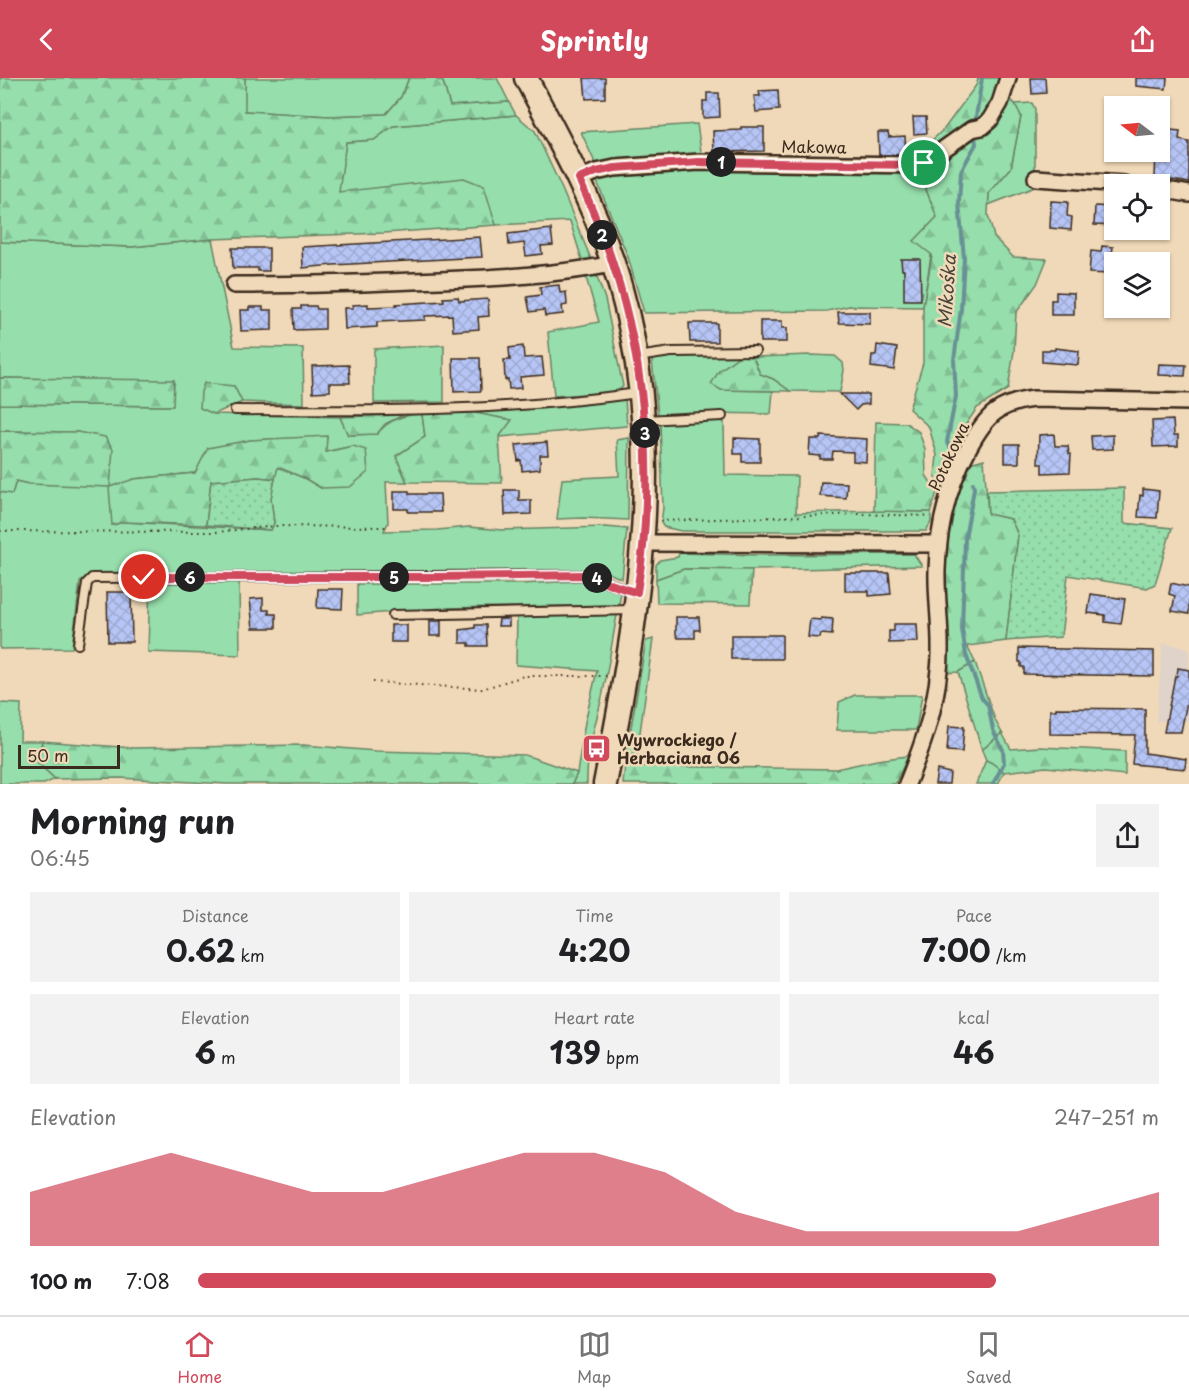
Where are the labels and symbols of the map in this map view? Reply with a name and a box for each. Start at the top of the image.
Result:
north arrow [1104,96,1170,162]
street label: Makowa [781,133,847,159]
pin [898,137,949,188]
pin: 1 [706,147,736,177]
pin: 2 [587,220,617,250]
water label: Mikośka [930,253,962,328]
pin: 3 [630,418,660,448]
street label: Potokowa [922,418,974,494]
pin [118,551,169,602]
pin: 6 [175,562,205,592]
pin: 5 [379,562,409,592]
pin: 4 [582,563,612,593]
place label: Wywrockiego / Herbaciana 06 [617,727,740,769]
bus stop icon: Wywrockiego / Herbaciana 06 [580,732,612,764]
scale bar [18,742,120,770]

